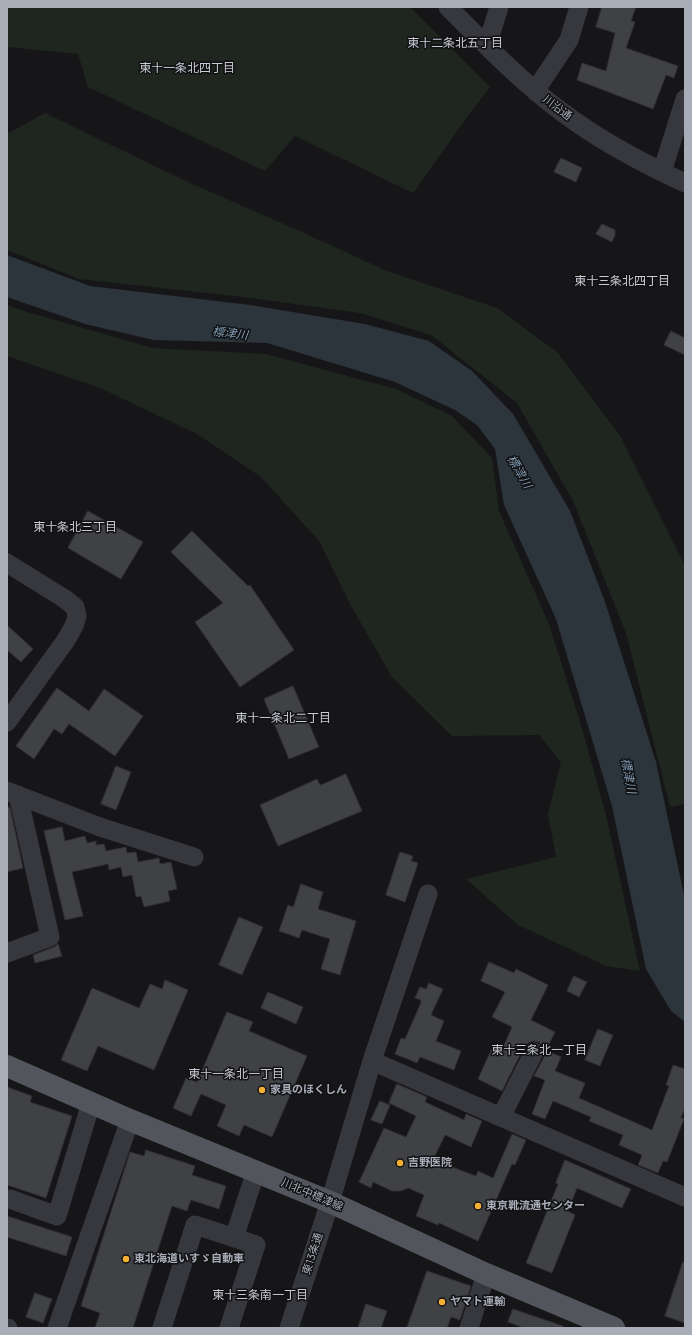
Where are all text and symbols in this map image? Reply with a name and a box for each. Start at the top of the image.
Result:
district label: 東十二条北五丁目 [407,37,503,51]
district label: 東十一条北四丁目 [139,62,235,76]
street label: 川沿通 [540,93,574,123]
district label: 東十三条北四丁目 [574,275,670,289]
water label: 標津川 [211,325,249,343]
water label: 標津川 [504,453,534,491]
district label: 東十条北三丁目 [33,521,117,535]
district label: 東十一条北二丁目 [235,712,331,726]
water label: 標津川 [617,757,639,795]
district label: 東十三条北一丁目 [491,1044,587,1058]
district label: 東十一条北一丁目 [188,1068,284,1082]
place label: 家具のほくしん [270,1083,347,1097]
marker: 家具のほくしん [257,1085,267,1095]
place label: 吉野医院 [408,1156,452,1170]
marker: 吉野医院 [395,1158,405,1168]
street label: 川北中標津線 [279,1176,345,1214]
place label: 東京靴流通センター [486,1199,585,1213]
marker: 東京靴流通センター [473,1201,483,1211]
street label: 東13条通 [300,1231,326,1277]
place label: 東北海道いすゞ自動車 [134,1252,244,1266]
marker: 東北海道いすゞ自動車 [121,1254,131,1264]
district label: 東十三条南一丁目 [212,1289,308,1303]
place label: ヤマト運輸 [450,1295,505,1309]
marker: ヤマト運輸 [437,1297,447,1307]

